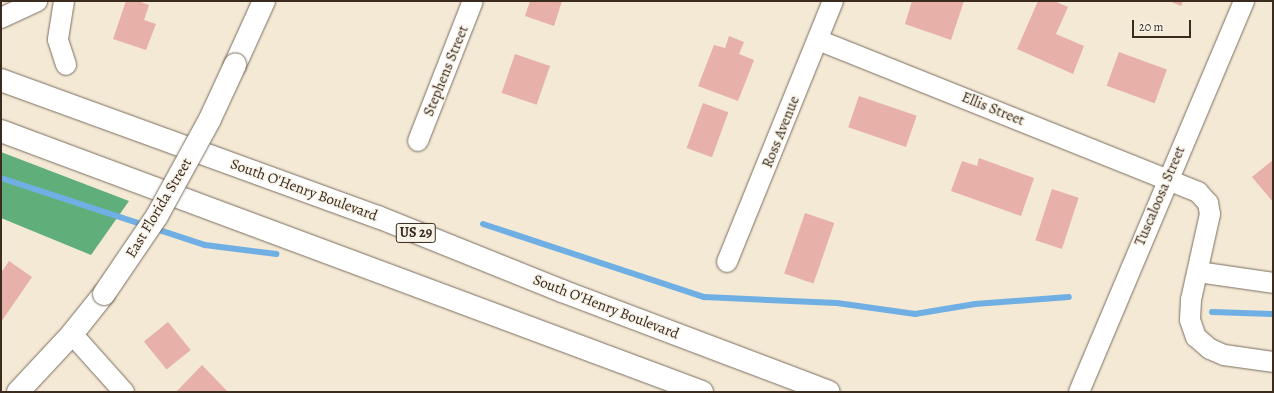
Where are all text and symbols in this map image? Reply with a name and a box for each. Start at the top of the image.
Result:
scale bar [1134,12,1193,38]
text: 20 m [1139,19,1163,35]
street label: Stephens Street [420,23,472,119]
street label: Ellis Street [959,88,1027,130]
street label: Ross Avenue [758,93,804,171]
street label: Tuscaloosa Street [1131,143,1189,249]
street label: East Florida Street [122,155,196,261]
street label: South O'Henry Boulevard [228,155,380,225]
road number: US 29 [395,221,437,245]
street label: South O'Henry Boulevard [530,271,682,343]

